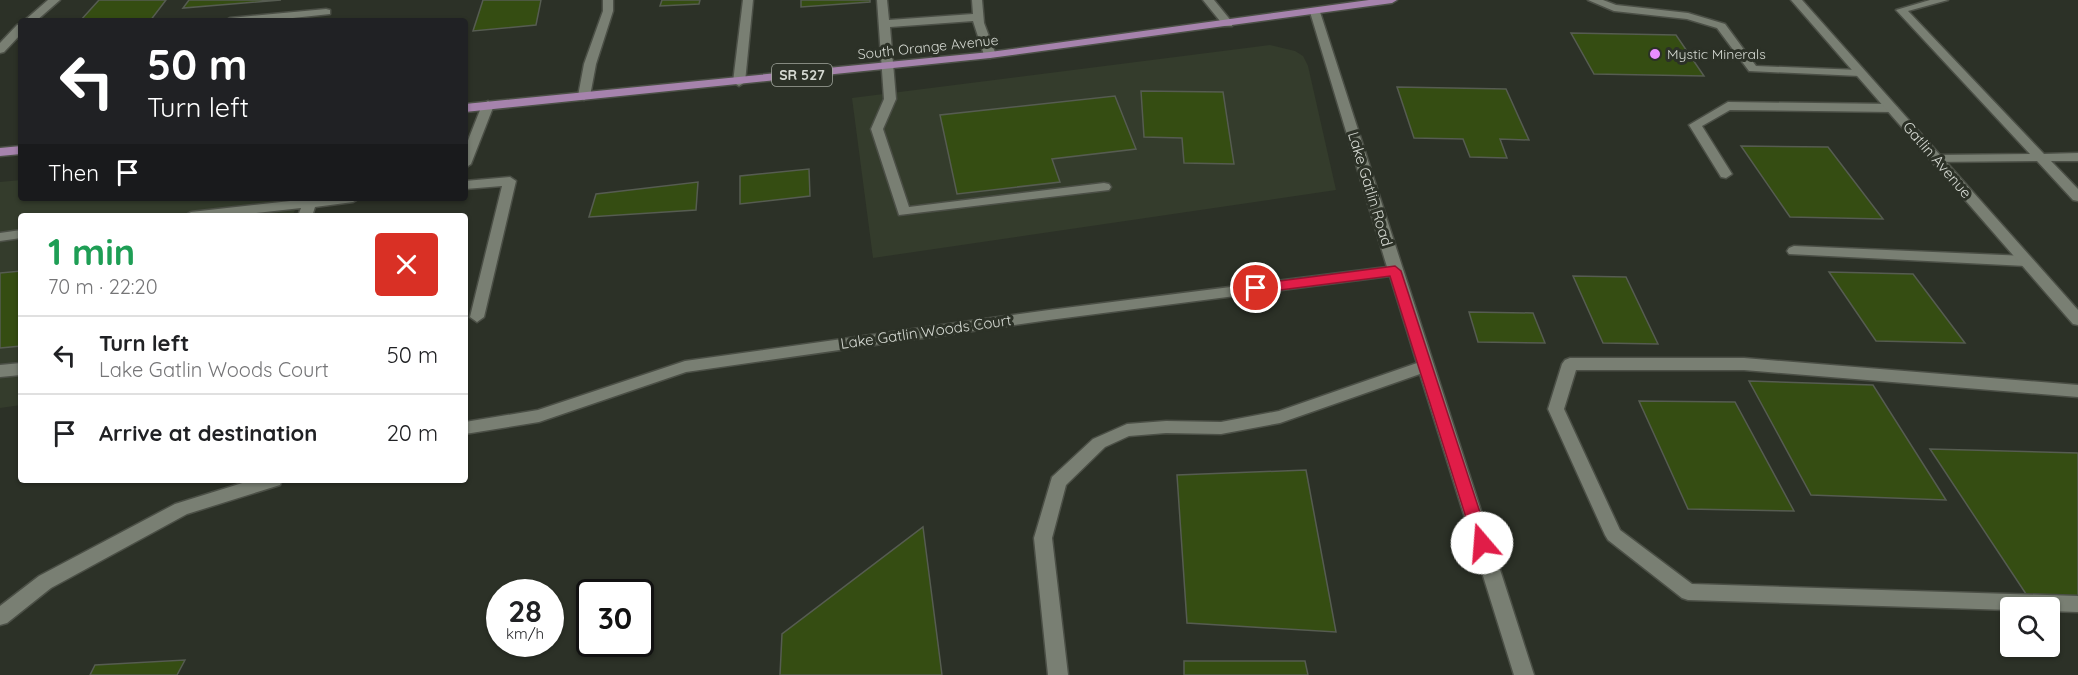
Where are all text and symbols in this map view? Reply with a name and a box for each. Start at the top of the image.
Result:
street label: South Orange Avenue [857,31,999,63]
text: 50 m [147,38,247,91]
icon: left [48,42,126,120]
place label: Mystic Minerals [1667,45,1766,63]
marker: Mystic Minerals [1648,47,1662,61]
road number: SR 527 [772,64,832,86]
text: Turn left [147,90,249,124]
street label: Gatlin Avenue [1899,117,1976,202]
street label: Lake Gatlin Road [1344,129,1397,248]
icon: arrive [111,156,144,189]
text: Then [48,159,99,187]
text: 1 min [48,229,135,274]
button: close [375,233,438,296]
pin [1230,262,1281,313]
icon: arrive [1239,271,1272,304]
text: 70 m · 22:20 [48,274,158,299]
street label: Lake Gatlin Woods Court [839,310,1013,353]
text: Turn left [99,329,189,357]
icon: left [48,339,81,372]
text: 50 m [387,341,438,369]
text: Lake Gatlin Woods Court [99,357,329,382]
icon: arrive [48,417,81,450]
text: Arrive at destination [99,419,317,447]
text: 20 m [387,419,438,447]
position arrow [1450,511,1514,575]
speed limit sign: 30 [576,579,654,657]
text: 28 [508,592,542,630]
map controls [2000,597,2060,657]
button: search [2000,597,2060,657]
text: km/h [506,624,544,643]

